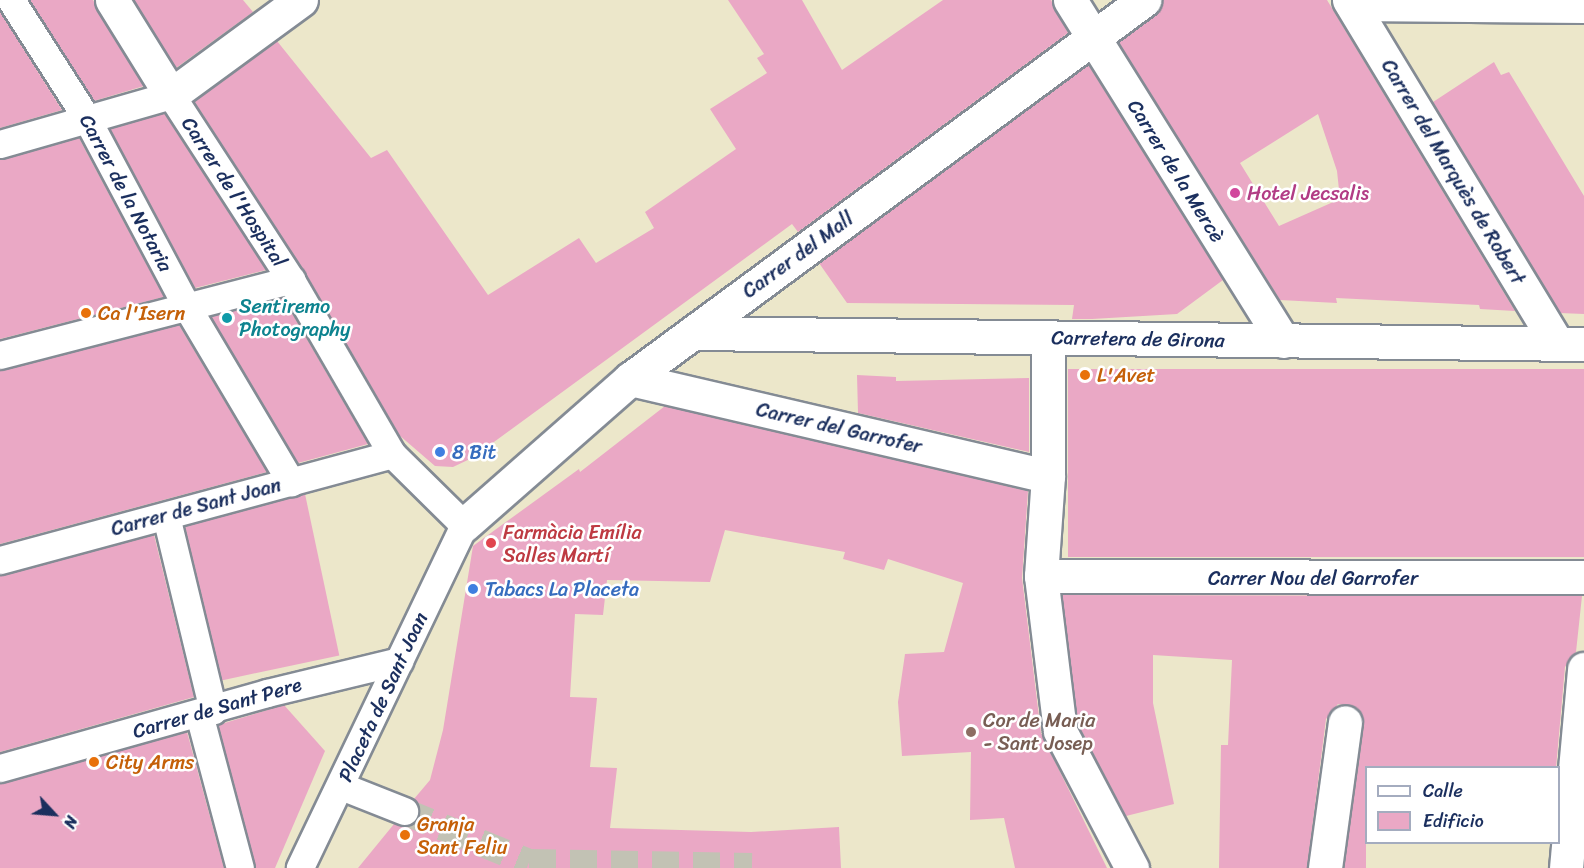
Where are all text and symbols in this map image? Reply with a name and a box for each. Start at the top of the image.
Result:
street label: Carrer del Marquès de Robert [1376,55,1530,289]
street label: Carrer de la Mercè [1122,95,1230,247]
street label: Carrer de la Notaria [74,110,178,276]
street label: Carrer de l'Hospital [176,112,292,272]
place label: Hotel Jecsalis [1247,181,1371,205]
marker: Hotel Jecsalis [1228,186,1242,200]
street label: Carrer del Mall [738,206,858,304]
place label: Sentiremo Photography [239,294,350,341]
place label: Ca l'Isern [98,301,185,325]
marker: Ca l'Isern [79,306,93,320]
marker: Sentiremo Photography [220,311,234,325]
street label: Carretera de Girona [1051,325,1225,353]
place label: L'Avet [1097,363,1155,387]
marker: L'Avet [1078,368,1092,382]
street label: Carrer del Garrofer [754,397,924,459]
place label: 8 Bit [452,440,496,464]
marker: 8 Bit [433,445,447,459]
street label: Carrer de Sant Joan [108,473,284,541]
place label: Farmàcia Emília Salles Martí [503,520,642,567]
marker: Farmàcia Emília Salles Martí [484,536,498,550]
street label: Carrer Nou del Garrofer [1208,566,1418,590]
place label: Tabacs La Placeta [485,577,639,601]
marker: Tabacs La Placeta [466,582,480,596]
street label: Placeta de Sant Joan [333,608,433,786]
street label: Carrer de Sant Pere [129,672,305,744]
place label: Cor de Maria - Sant Josep [983,708,1095,755]
marker: Cor de Maria - Sant Josep [964,725,978,739]
place label: City Arms [106,750,193,774]
marker: City Arms [87,755,101,769]
legend [1365,766,1560,844]
text: Calle [1423,775,1463,807]
north arrow [24,784,84,844]
text: Edificio [1423,805,1484,837]
text: N [55,811,86,833]
place label: Granja Sant Feliu [417,812,507,859]
marker: Granja Sant Feliu [398,828,412,842]

